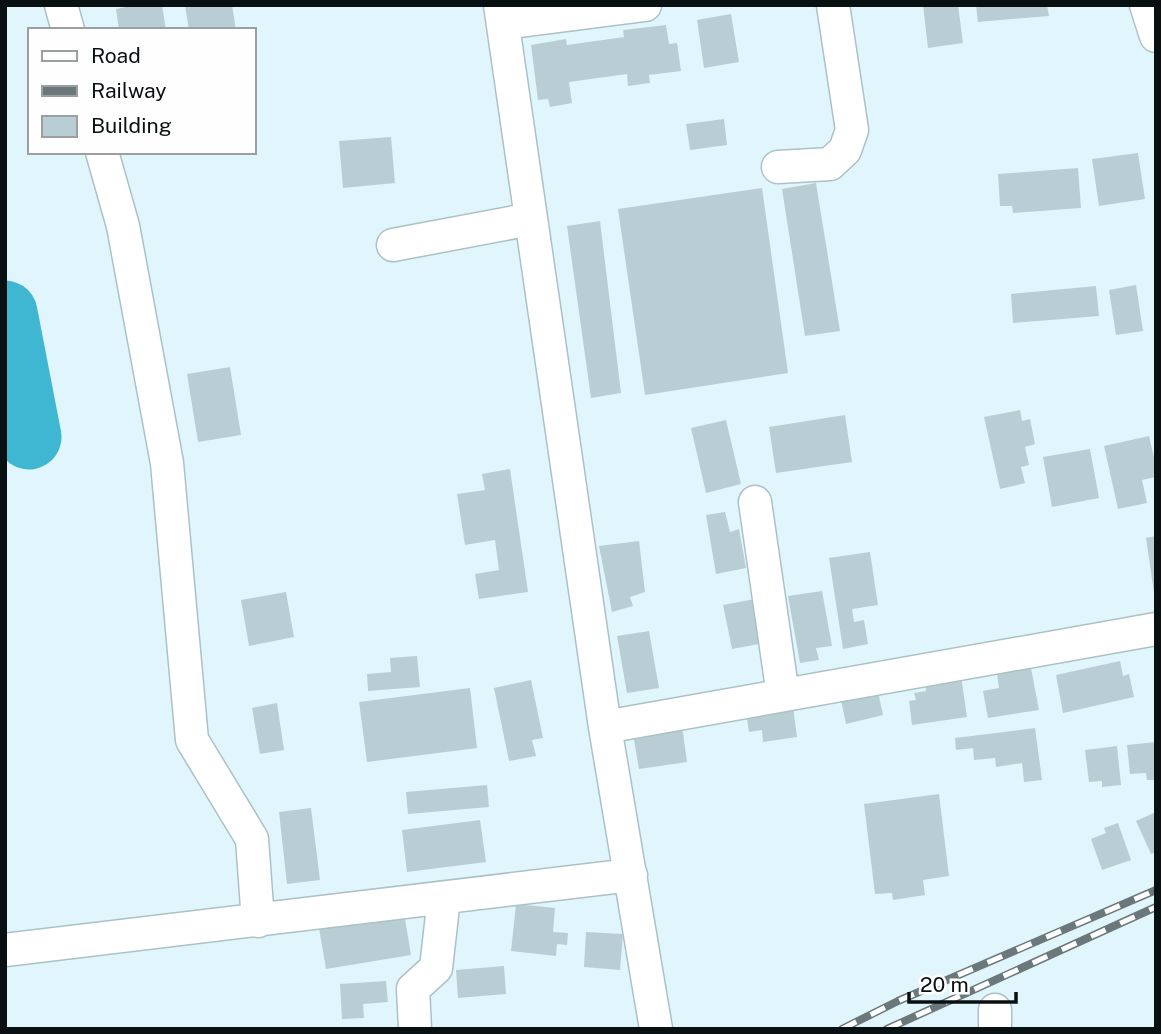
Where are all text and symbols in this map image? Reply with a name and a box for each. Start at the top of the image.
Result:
legend [28,28,256,154]
text: Road [91,43,141,68]
text: Railway [91,78,167,103]
text: Building [91,113,172,138]
scale bar [909,960,1016,1004]
text: 20 m [920,972,969,997]

